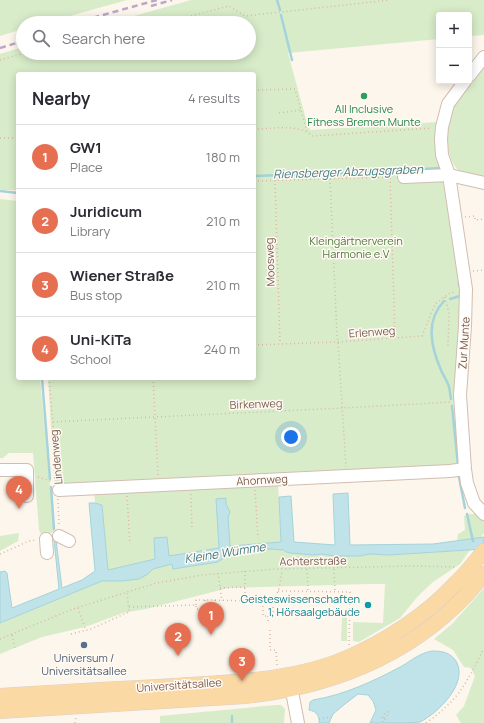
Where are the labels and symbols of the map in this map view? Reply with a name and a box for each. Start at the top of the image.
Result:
marker: All Inclusive Fitness Bremen Munte [359,91,369,101]
place label: All Inclusive Fitness Bremen Munte [307,101,421,129]
water label: Riensberger Abzugsgraben [273,160,424,183]
park label: Kleingärtnerverein Harmonie e.V [309,233,403,261]
street label: Moosweg [261,237,278,287]
street label: Zur Munte [454,316,473,370]
street label: Erlenweg [348,322,396,341]
street label: Birkenweg [229,395,283,412]
your location [281,427,301,447]
street label: Lindenweg [46,429,65,485]
street label: Ahornweg [236,471,288,488]
pin: 4 [6,476,32,509]
water label: Kleine Wümme [183,538,267,567]
street label: Achterstraße [279,552,347,569]
place label: Geisteswissenschaften 1, Hörsaalgebäude [241,591,361,619]
marker: Geisteswissenschaften 1, Hörsaalgebäude [363,600,373,610]
pin: 1 [198,602,224,635]
pin: 2 [165,623,191,656]
marker: Universum / Universitätsallee [79,640,89,650]
pin: 3 [229,648,255,681]
place label: Universum / Universitätsallee [41,650,127,678]
street label: Universitätsallee [136,674,223,695]

